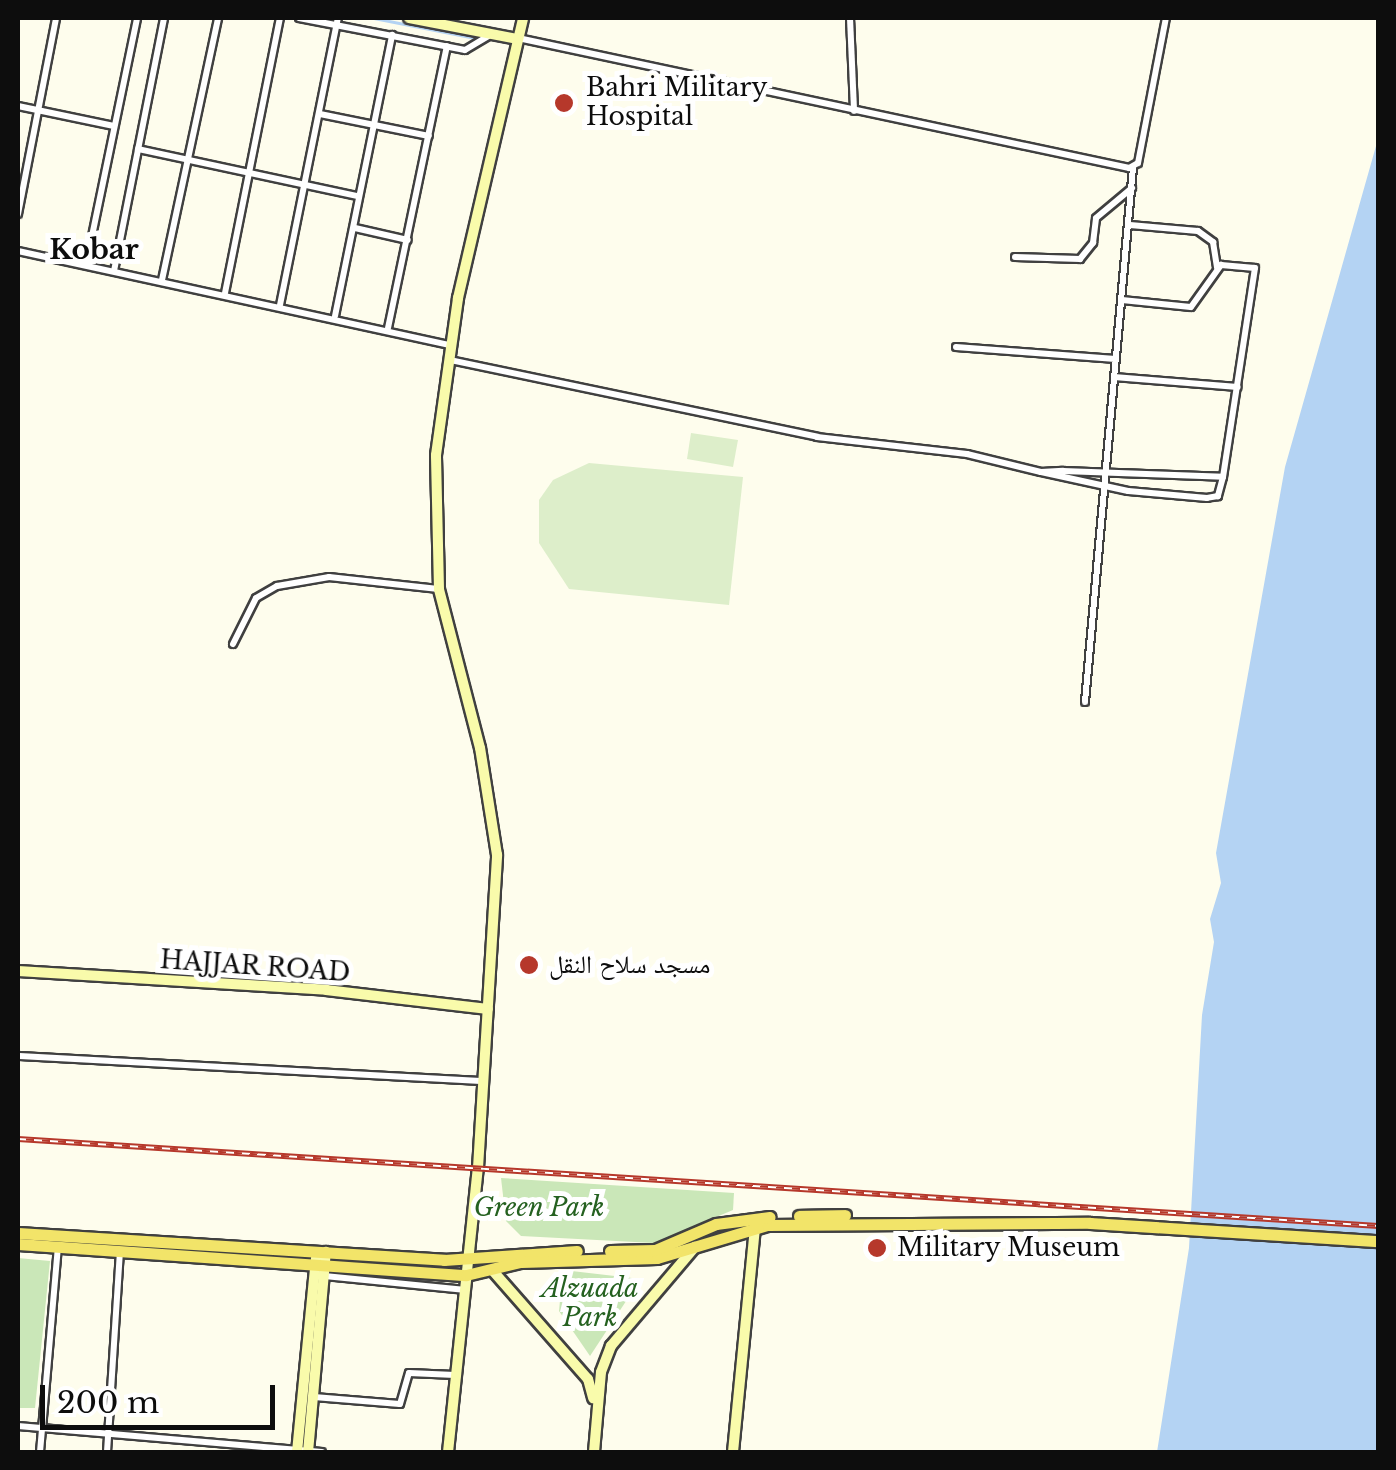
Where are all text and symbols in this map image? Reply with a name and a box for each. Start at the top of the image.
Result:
place label: Bahri Military Hospital [586,74,767,133]
marker: Bahri Military Hospital [551,90,577,116]
district label: Kobar [49,233,139,267]
street label: HAJJAR ROAD [158,945,352,989]
place label: مسجد سلاح النقل [549,950,710,980]
marker: مسجد سلاح النقل [518,954,540,976]
park label: Green Park [473,1193,605,1223]
place label: Military Museum [897,1233,1121,1263]
marker: Military Museum [866,1237,888,1259]
park label: Alzuada Park [541,1275,639,1334]
scale bar [45,1365,280,1427]
text: 200 m [57,1384,159,1421]

